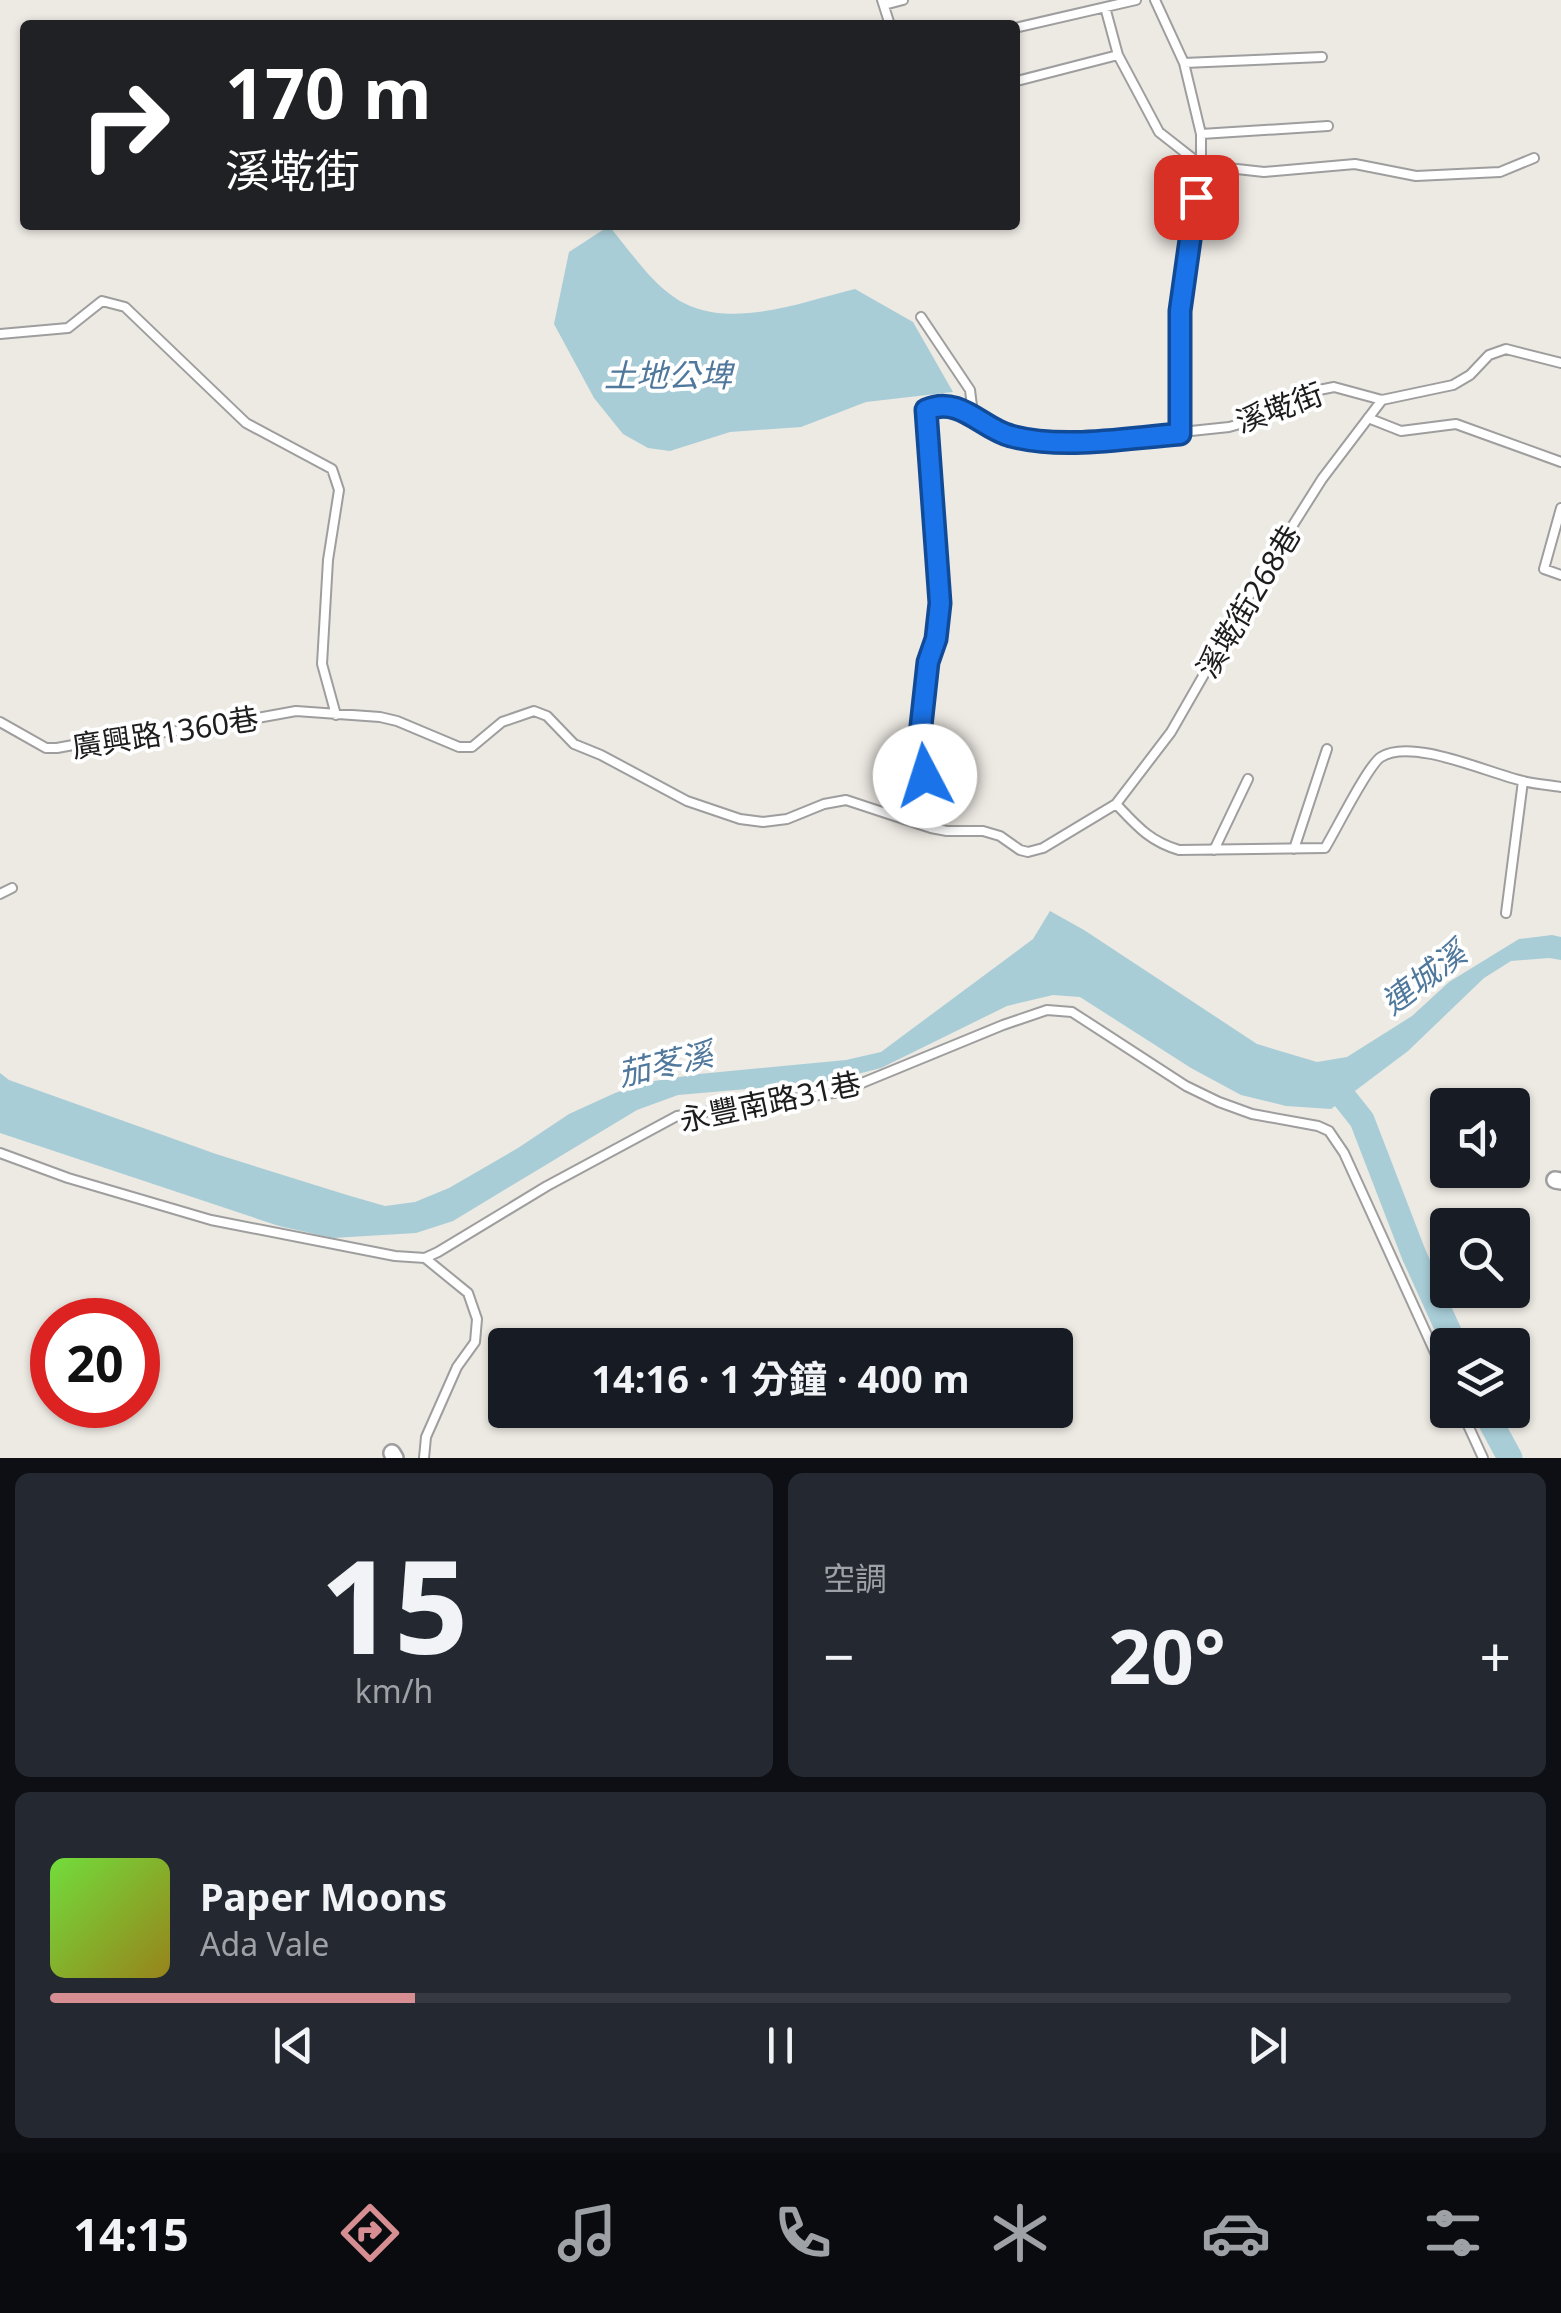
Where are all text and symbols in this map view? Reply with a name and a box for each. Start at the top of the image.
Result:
text: 170 m [225,44,432,140]
icon: right [60,60,190,190]
text: 溪墘街 [225,139,360,200]
pin [1154,155,1239,240]
icon: arrive [1169,170,1224,225]
water label: 土地公埤 [604,353,736,396]
street label: 溪墘街 [1230,372,1328,442]
street label: 溪墘街268巷 [1186,517,1310,685]
street label: 廣興路1360巷 [69,697,261,767]
position arrow [873,724,977,828]
water label: 連城溪 [1372,929,1477,1023]
water label: 茄苳溪 [613,1030,720,1095]
street label: 永豐南路31巷 [676,1062,864,1140]
map controls [1430,1088,1530,1428]
button: sound [1430,1088,1530,1188]
button: search [1430,1208,1530,1308]
speed limit sign: 20 [30,1298,160,1428]
button: layers [1430,1328,1530,1428]
text: 14:16 · 1 分鐘 · 400 m [591,1352,970,1404]
text: 15 [320,1515,468,1692]
text: 空調 [823,1556,887,1599]
text: 20° [1108,1604,1226,1706]
text: − [823,1618,854,1693]
text: + [1480,1618,1511,1693]
text: km/h [355,1669,433,1712]
text: Paper Moons [200,1870,447,1922]
text: Ada Vale [200,1922,329,1965]
icon: previous [266,2018,321,2073]
icon: pause [753,2018,808,2073]
icon: next [1240,2018,1295,2073]
icon: directions [335,2198,405,2268]
icon: music [552,2198,622,2268]
icon: phone [768,2198,838,2268]
icon: climate [985,2198,1055,2268]
icon: car [1201,2198,1271,2268]
icon: filters [1418,2198,1488,2268]
text: 14:15 [73,2203,189,2264]

